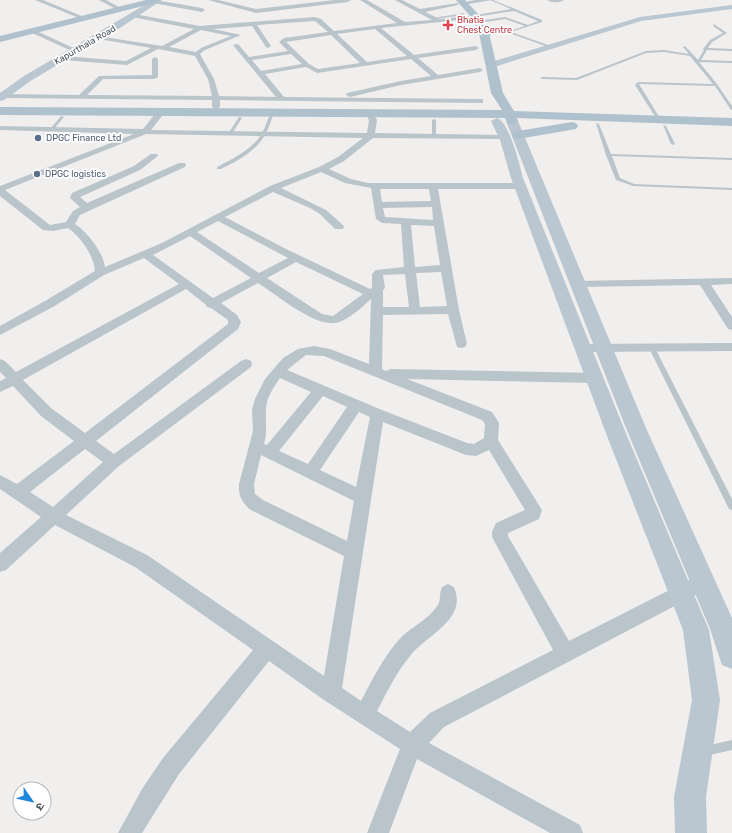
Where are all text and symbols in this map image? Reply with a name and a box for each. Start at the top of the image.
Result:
place label: Bhatia Chest Centre [457,15,512,35]
marker: Bhatia Chest Centre [442,19,454,31]
street label: Kapurthala Road [53,23,117,67]
marker: DPGC Finance Ltd [33,133,43,143]
place label: DPGC Finance Ltd [46,133,121,143]
marker: DPGC logistics [32,169,42,179]
place label: DPGC logistics [45,169,106,179]
north arrow [12,781,52,821]
text: उ [32,800,47,813]

